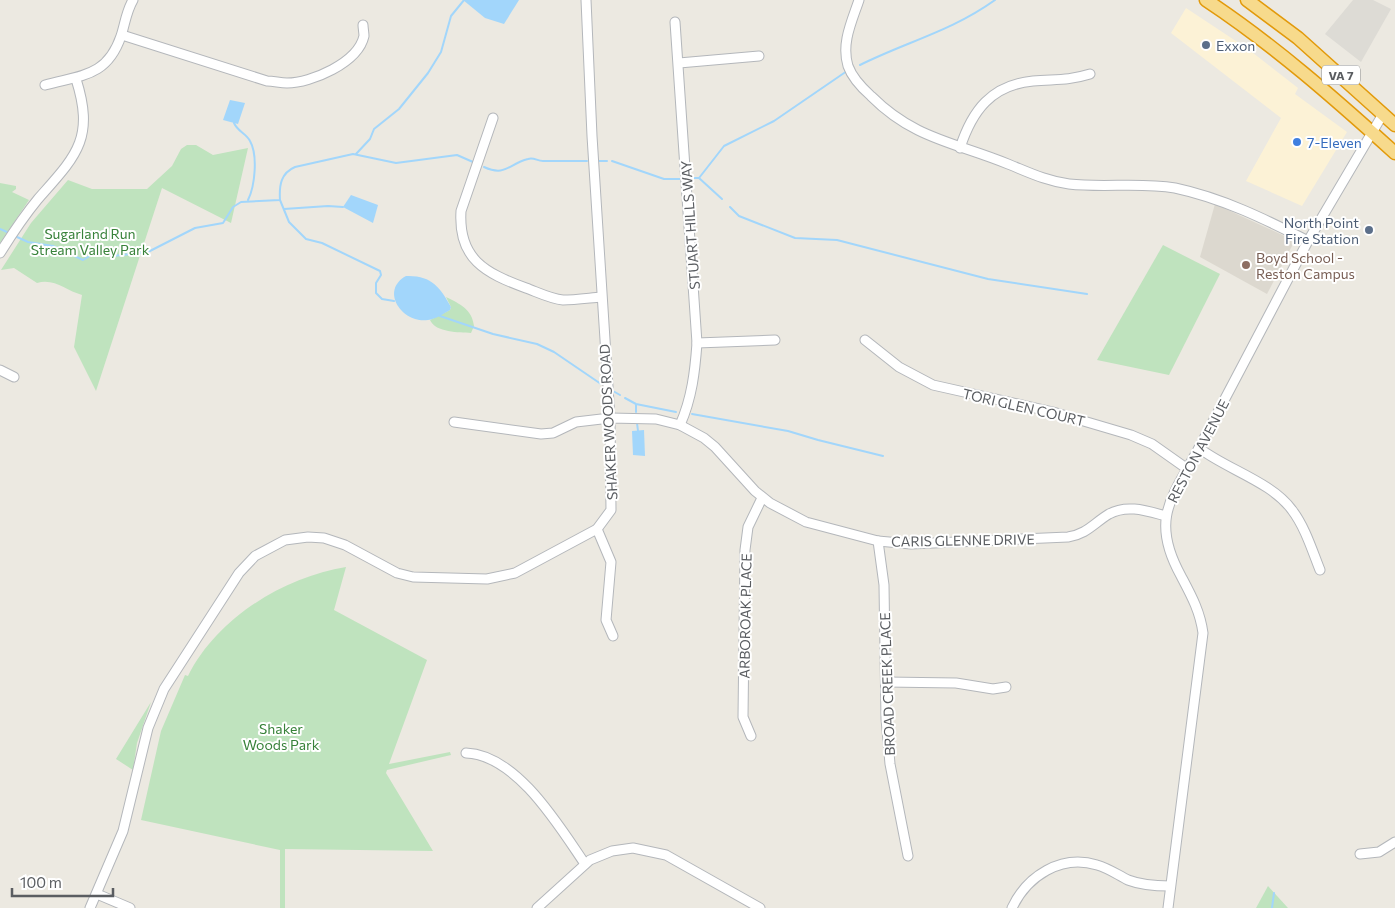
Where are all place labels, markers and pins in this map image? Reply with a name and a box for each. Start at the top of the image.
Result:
place label: Exxon [1216,37,1255,54]
marker: Exxon [1200,39,1212,51]
place label: 7-Eleven [1307,134,1362,151]
marker: 7-Eleven [1291,136,1303,148]
place label: North Point Fire Station [1284,214,1359,247]
marker: North Point Fire Station [1363,224,1375,236]
place label: Boyd School - Reston Campus [1256,249,1355,282]
marker: Boyd School - Reston Campus [1240,259,1252,271]

